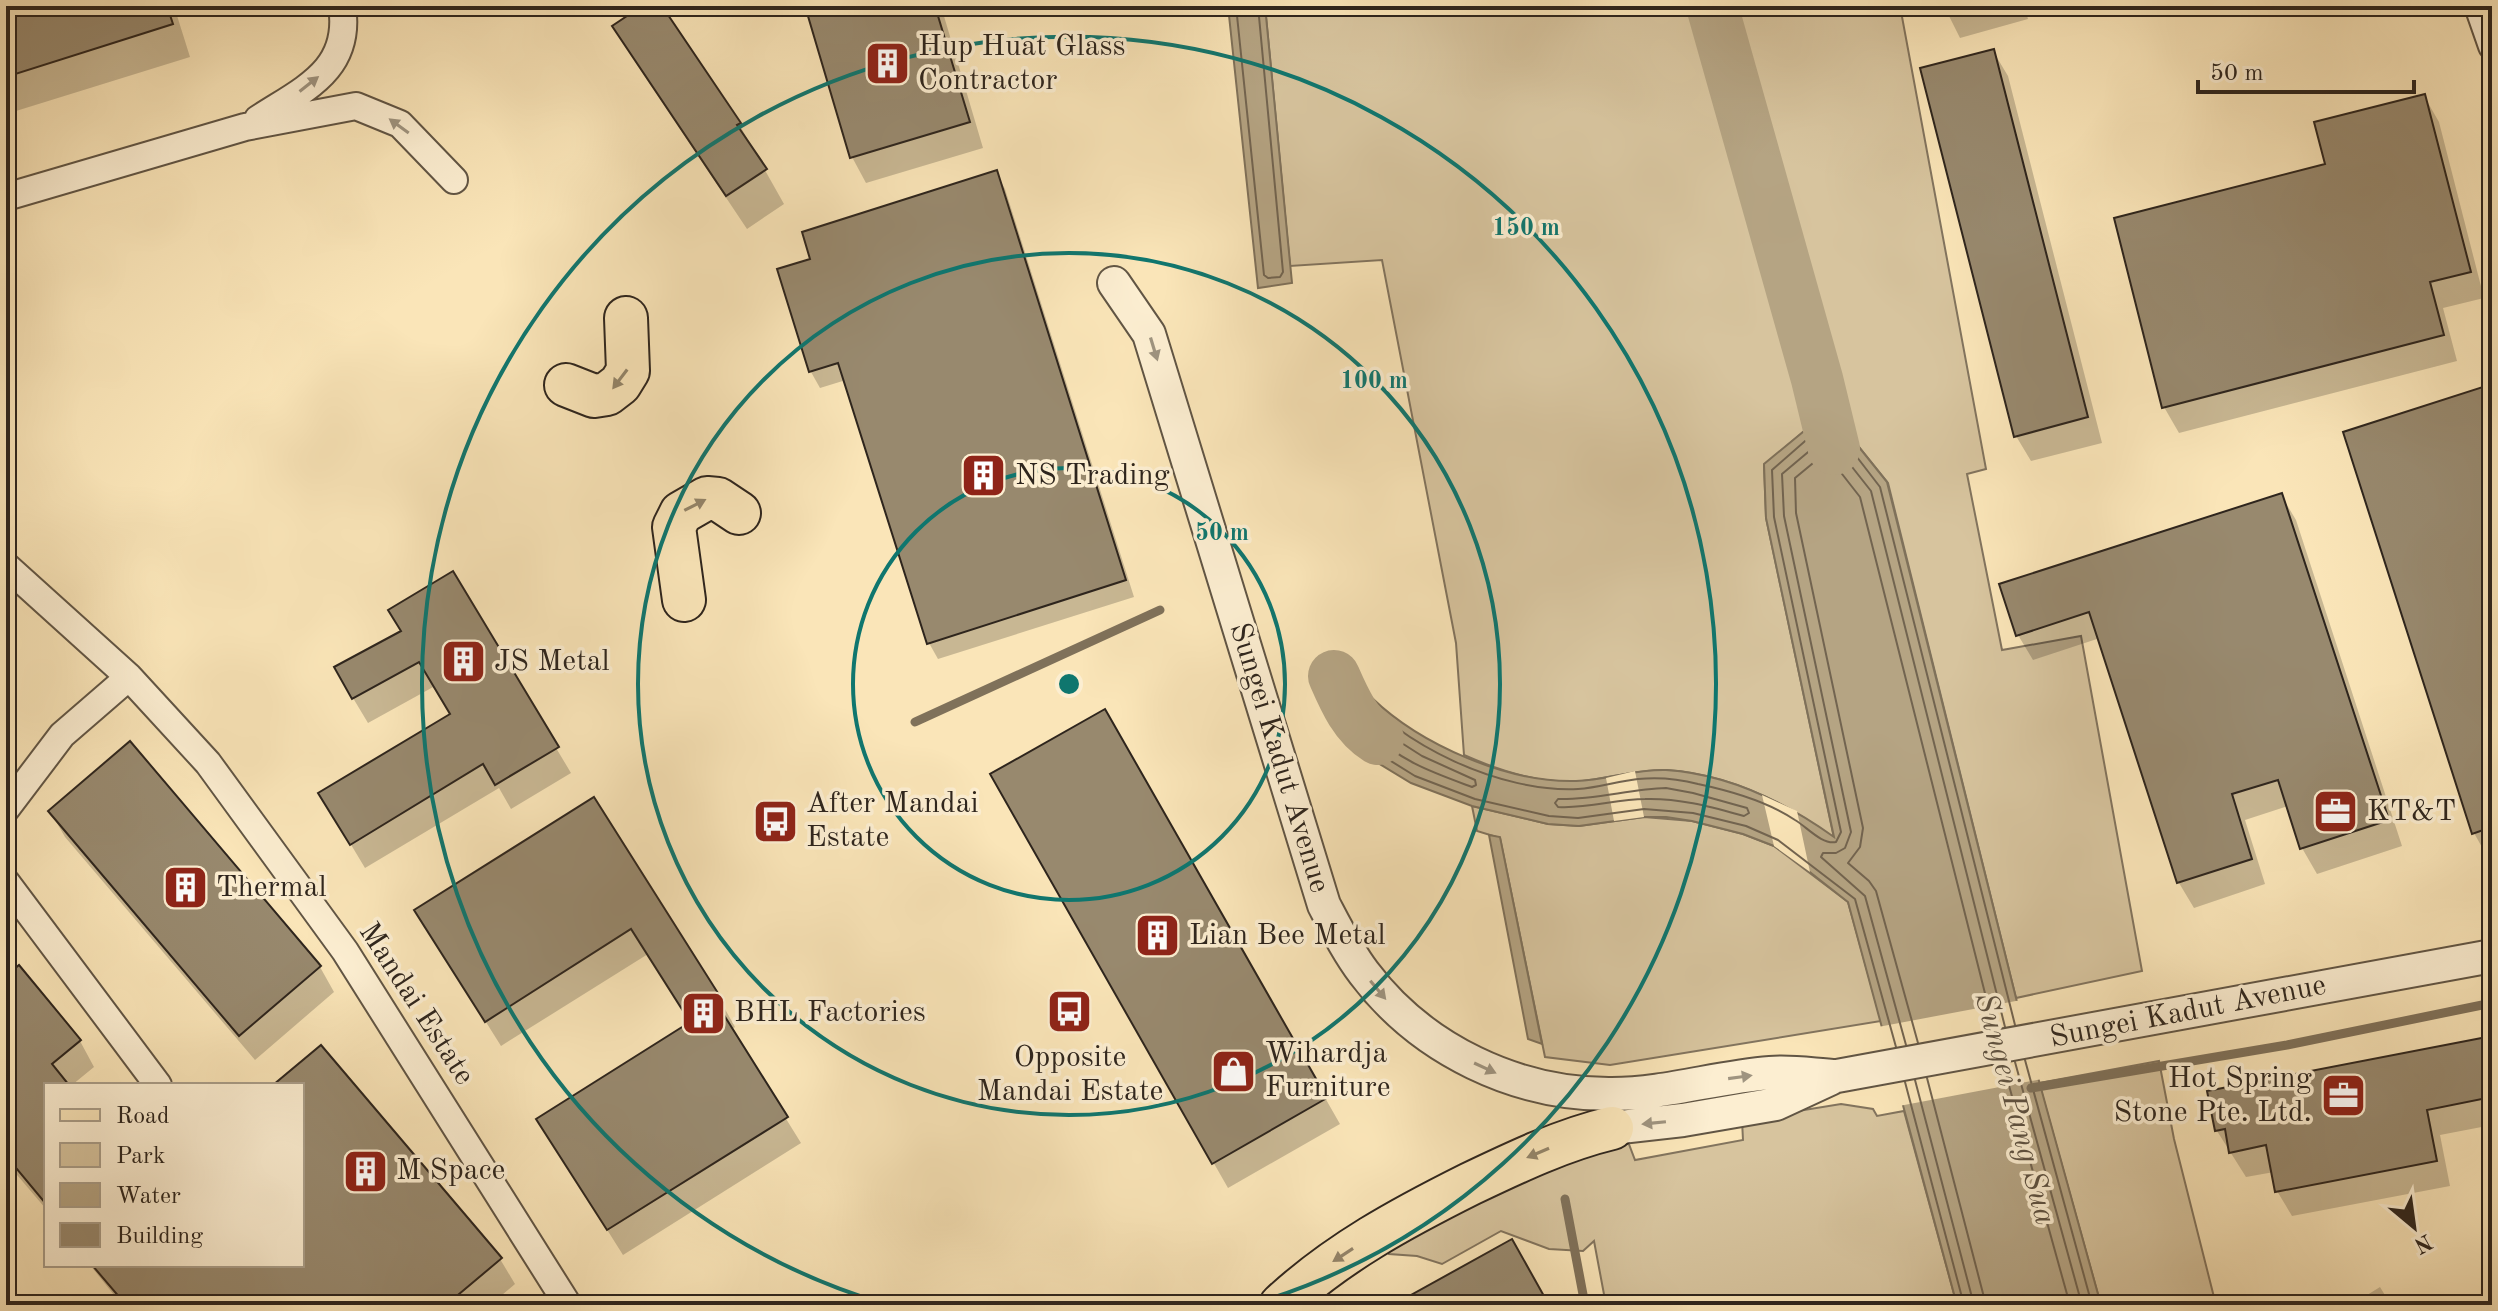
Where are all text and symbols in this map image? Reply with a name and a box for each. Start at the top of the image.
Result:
place label: Hup Huat Glass Contractor [918,32,1126,96]
building icon: Hup Huat Glass Contractor [863,40,911,88]
scale bar [2198,44,2414,94]
text: 50 m [2210,62,2264,86]
one-way arrow [299,77,319,93]
one-way arrow [388,118,410,134]
text: 150 m [1492,216,1560,241]
one-way arrow [1148,338,1161,362]
one-way arrow [612,369,629,390]
text: 100 m [1340,370,1408,394]
building icon: NS Trading [960,452,1008,500]
place label: NS Trading [1015,461,1170,491]
one-way arrow [684,498,706,512]
text: 50 m [1195,521,1249,546]
street label: Sungei Kadut Avenue [1224,619,1334,897]
building icon: JS Metal [439,638,487,686]
place label: JS Metal [494,647,610,677]
centre of rings [1055,670,1083,698]
office icon: KT&T [2312,788,2360,836]
place label: After Mandai Estate [806,789,979,853]
bus stop icon: After Mandai Estate [751,797,799,845]
place label: KT&T [2367,797,2456,827]
building icon: Thermal [161,864,209,912]
place label: Thermal [216,873,327,903]
building icon: Lian Bee Metal [1134,912,1182,960]
street label: Mandai Estate [353,918,479,1090]
place label: Lian Bee Metal [1189,921,1386,951]
street label: Sungei Kadut Avenue [2047,970,2329,1054]
one-way arrow [1369,979,1386,999]
bus stop icon: Opposite Mandai Estate [1046,988,1094,1036]
building icon: BHL Factories [679,989,727,1037]
water label: Sungei Pang Sua [1968,989,2060,1229]
place label: BHL Factories [734,998,926,1028]
place label: Wihardja Furniture [1265,1039,1391,1103]
place label: Opposite Mandai Estate [977,1043,1163,1107]
shop icon: Wihardja Furniture [1210,1047,1258,1095]
one-way arrow [1473,1061,1497,1075]
place label: Hot Spring Stone Pte. Ltd. [2113,1064,2312,1128]
one-way arrow [1728,1070,1753,1083]
office icon: Hot Spring Stone Pte. Ltd. [2319,1072,2367,1120]
legend [44,1083,304,1267]
text: Road [116,1105,169,1129]
one-way arrow [1641,1116,1666,1129]
text: Park [116,1145,165,1169]
building icon: M Space [341,1147,389,1195]
one-way arrow [1526,1147,1550,1160]
place label: M Space [396,1156,505,1186]
text: Water [116,1185,181,1209]
north arrow [2374,1187,2454,1267]
text: Building [116,1225,203,1249]
text: N [2410,1229,2435,1257]
one-way arrow [1332,1247,1354,1262]

